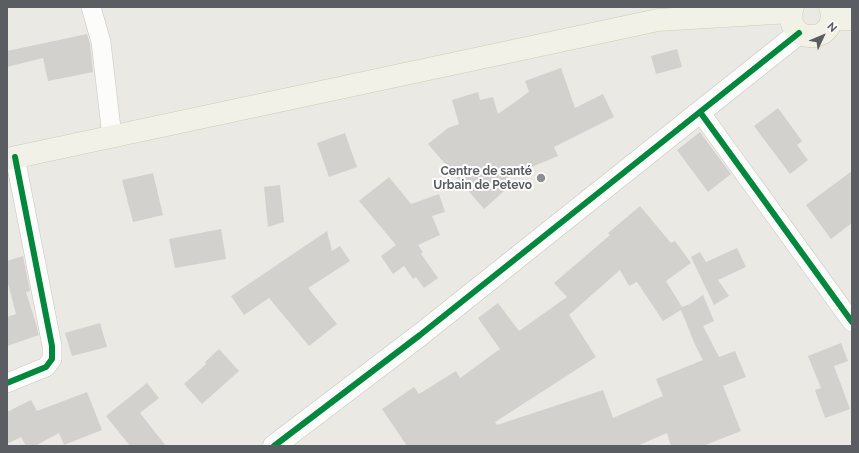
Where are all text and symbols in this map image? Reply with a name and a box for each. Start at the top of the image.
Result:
north arrow [803,16,843,56]
text: N [824,20,840,35]
place label: Centre de santé Urbain de Petevo [433,164,532,192]
marker: Centre de santé Urbain de Petevo [535,172,547,184]

